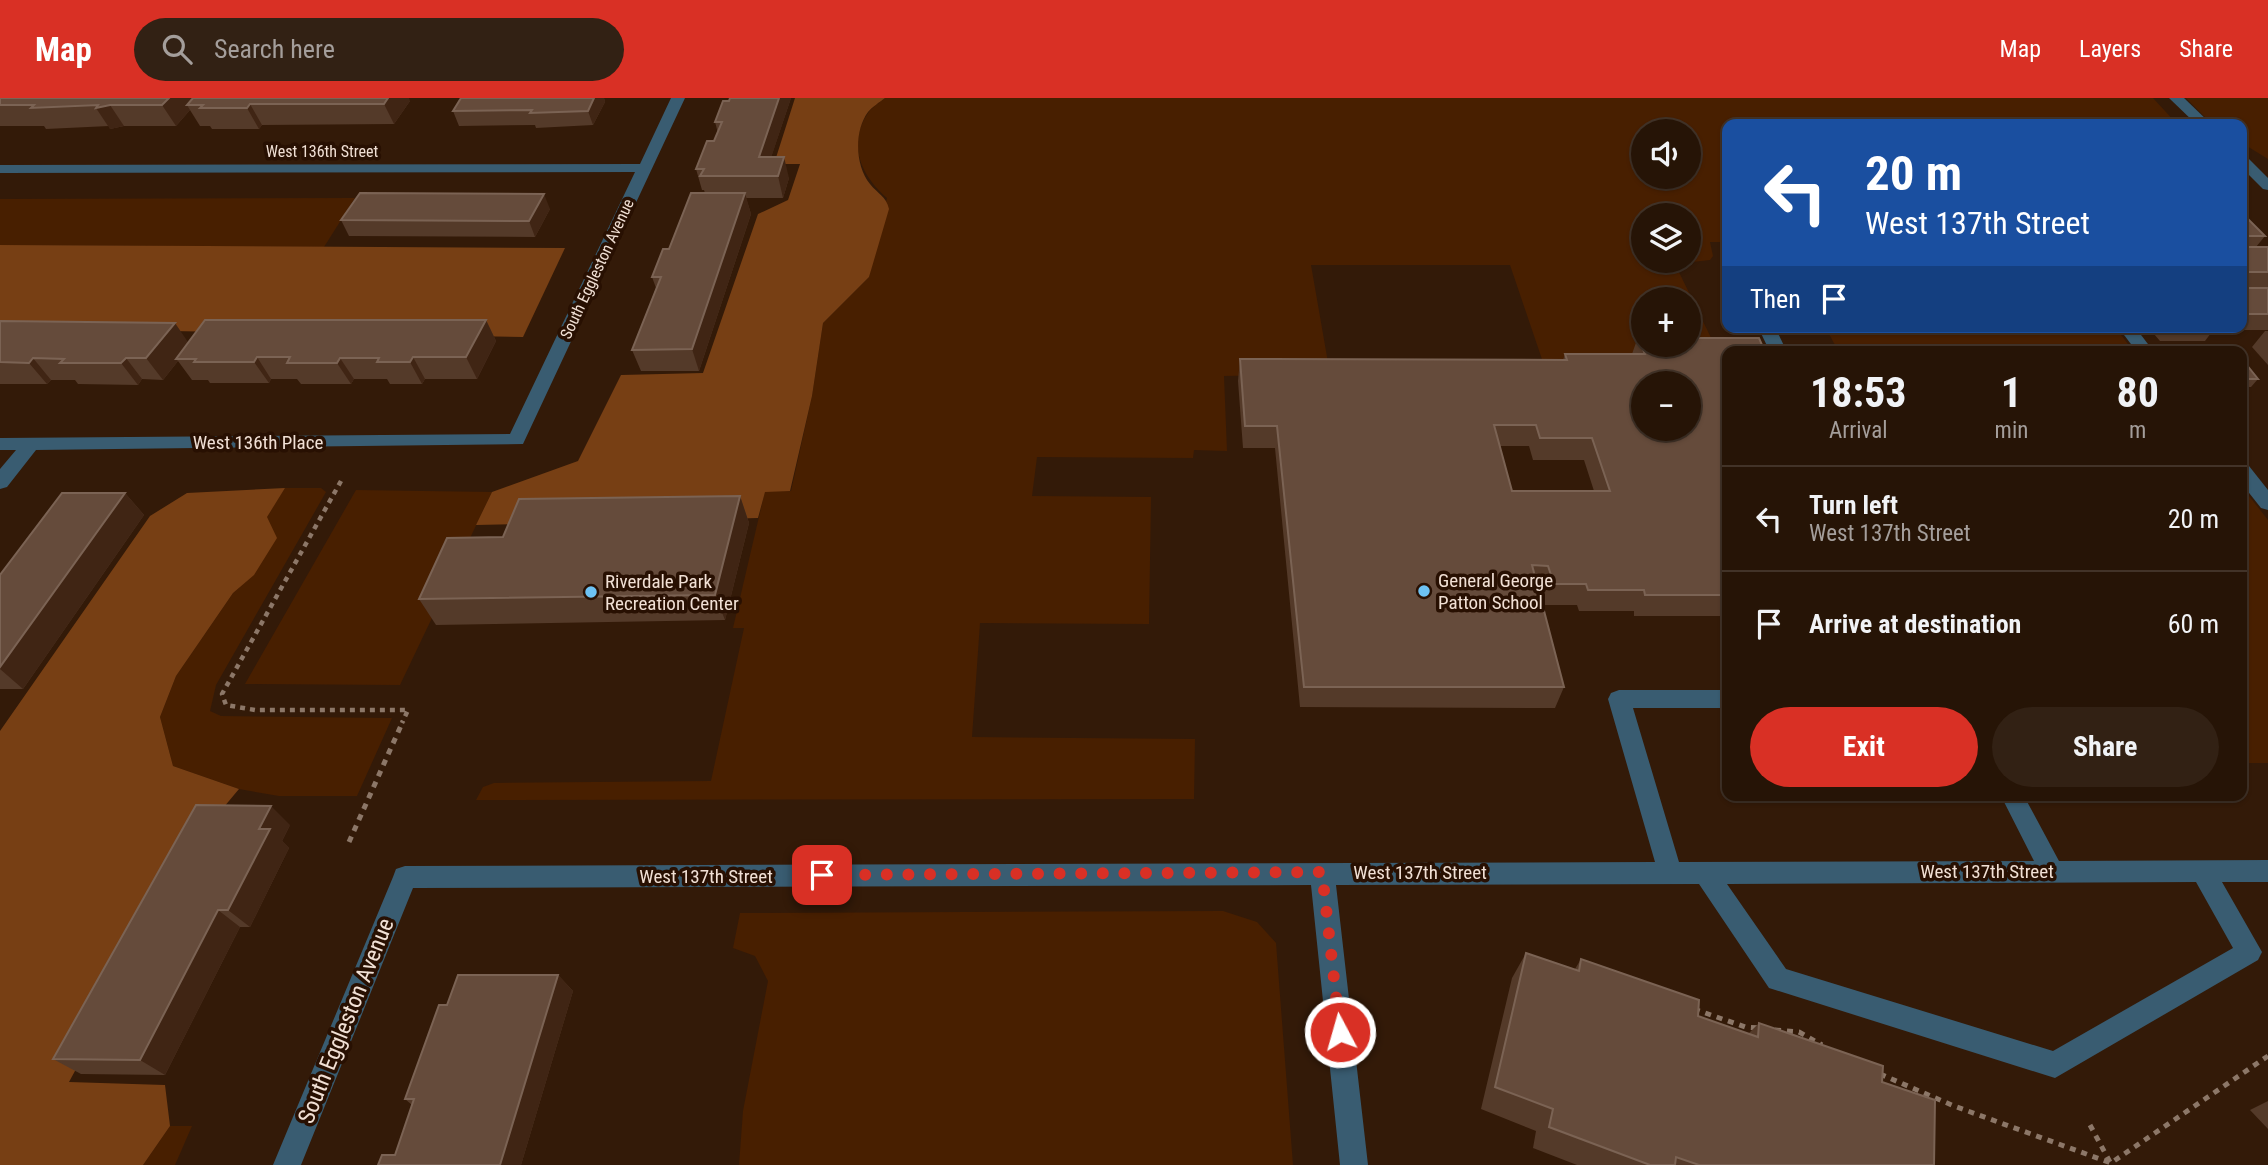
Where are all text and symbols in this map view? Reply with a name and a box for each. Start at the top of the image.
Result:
search box [134,18,624,81]
text: Map [35,30,92,69]
icon: search [158,30,196,68]
text: Search here [214,34,335,64]
text: Map [2000,35,2041,63]
text: Layers [2079,35,2141,63]
text: Share [2179,35,2233,63]
map controls [1631,119,1701,441]
button: sound [1631,119,1701,189]
street label: West 136th Street [266,142,379,161]
text: 20 m [1865,145,1962,202]
icon: left [1750,147,1841,238]
street label: South Eggleston Avenue [556,196,638,342]
button: layers [1631,203,1701,273]
text: West 137th Street [1865,204,2090,242]
icon: arrive [1815,280,1853,318]
text: Then [1750,284,1801,314]
button: + [1631,287,1701,357]
text: 18:53 [1810,368,1906,417]
text: 1 [2001,368,2022,417]
text: 80 [2116,368,2159,417]
button: − [1631,371,1701,441]
text: Arrival [1829,417,1888,444]
text: min [1995,417,2028,444]
text: m [2129,417,2146,444]
street label: West 136th Place [193,431,323,454]
text: Turn left [1809,490,1898,520]
icon: left [1750,500,1788,538]
text: 20 m [2168,504,2219,534]
text: West 137th Street [1809,520,1971,547]
place label: General George Patton School [1438,569,1553,614]
place label: Riverdale Park Recreation Center [605,570,739,615]
marker: General George Patton School [1416,583,1432,599]
marker: Riverdale Park Recreation Center [583,584,599,600]
icon: arrive [1750,605,1788,643]
text: Arrive at destination [1809,609,2021,639]
text: 60 m [2168,609,2219,639]
button: Exit [1750,707,1978,787]
button: Share [1992,707,2219,787]
pin [792,845,852,905]
icon: arrive [803,856,841,894]
street label: West 137th Street [1920,860,2054,883]
street label: West 137th Street [1353,861,1487,884]
street label: West 137th Street [639,865,773,888]
street label: South Eggleston Avenue [292,914,400,1128]
position arrow [1303,995,1377,1069]

